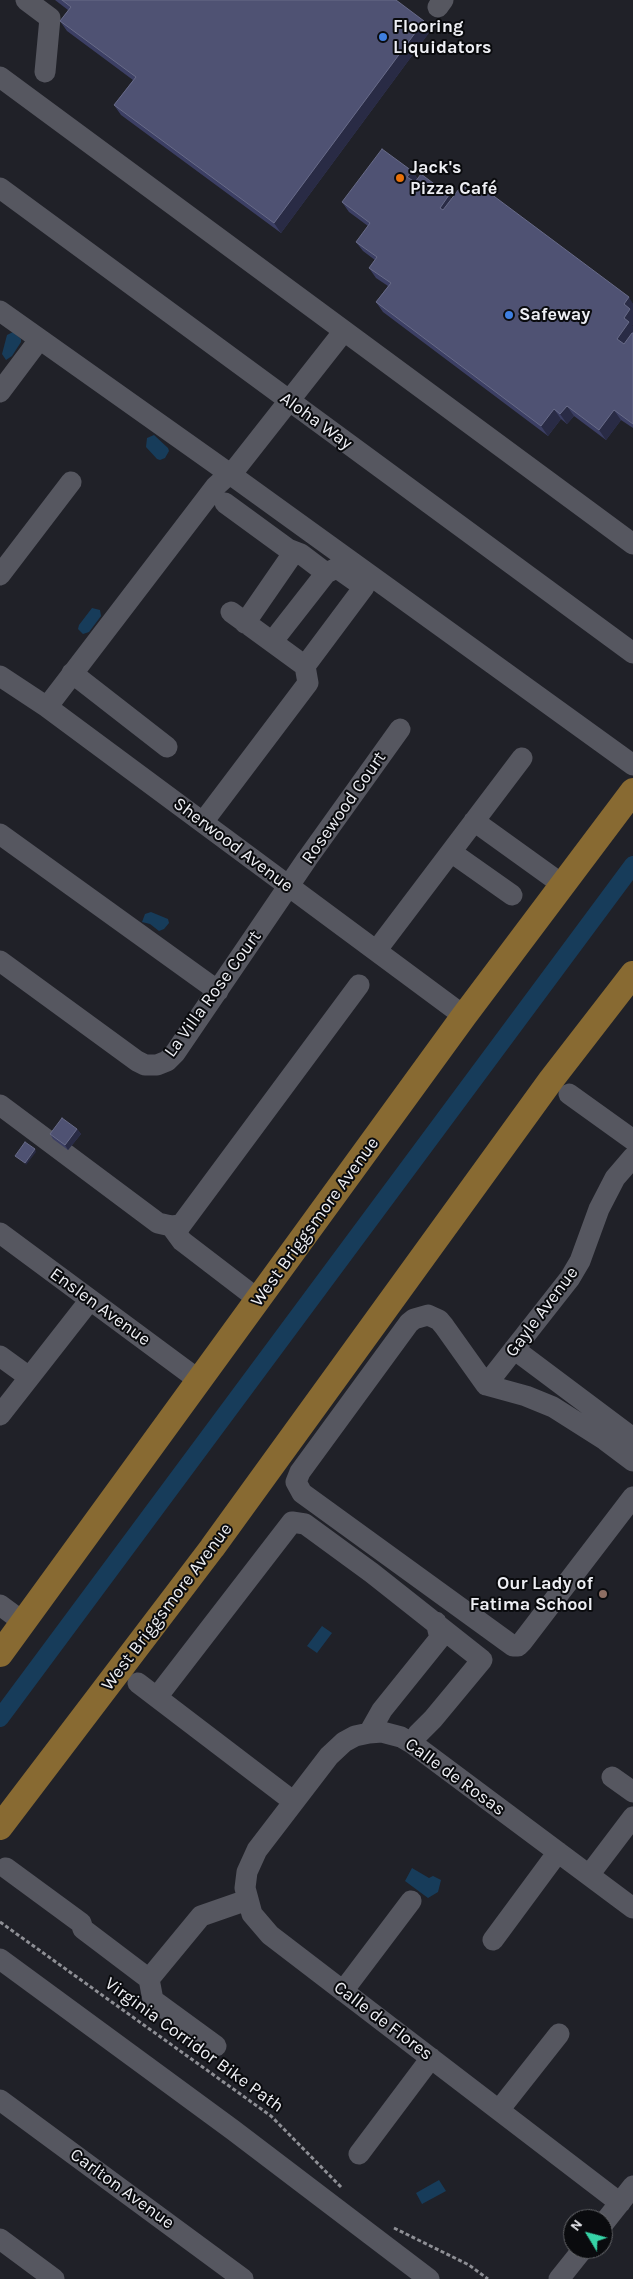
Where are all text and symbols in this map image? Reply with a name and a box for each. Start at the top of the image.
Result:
place label: Flooring Liquidators [393,16,491,58]
marker: Flooring Liquidators [377,31,389,43]
place label: Jack's Pizza Café [410,157,497,200]
marker: Jack's Pizza Café [394,172,406,184]
place label: Safeway [519,304,590,326]
marker: Safeway [503,309,515,321]
street label: Aloha Way [276,388,356,454]
street label: Rosewood Court [297,748,391,868]
street label: Sherwood Avenue [169,793,297,897]
street label: La Villa Rose Court [160,926,266,1062]
street label: West Briggsmore Avenue [246,1133,384,1311]
street label: Enslen Avenue [45,1263,155,1351]
street label: Gayle Avenue [501,1263,583,1361]
street label: West Briggsmore Avenue [97,1519,237,1695]
place label: Our Lady of Fatima School [470,1573,593,1616]
marker: Our Lady of Fatima School [597,1588,609,1600]
street label: Calle de Rosas [401,1733,509,1821]
street label: Virginia Corridor Bike Path [100,1973,288,2117]
street label: Calle de Flores [329,1977,437,2065]
street label: Carlton Avenue [66,2144,178,2234]
north arrow [563,2209,613,2259]
text: N [567,2216,586,2234]

